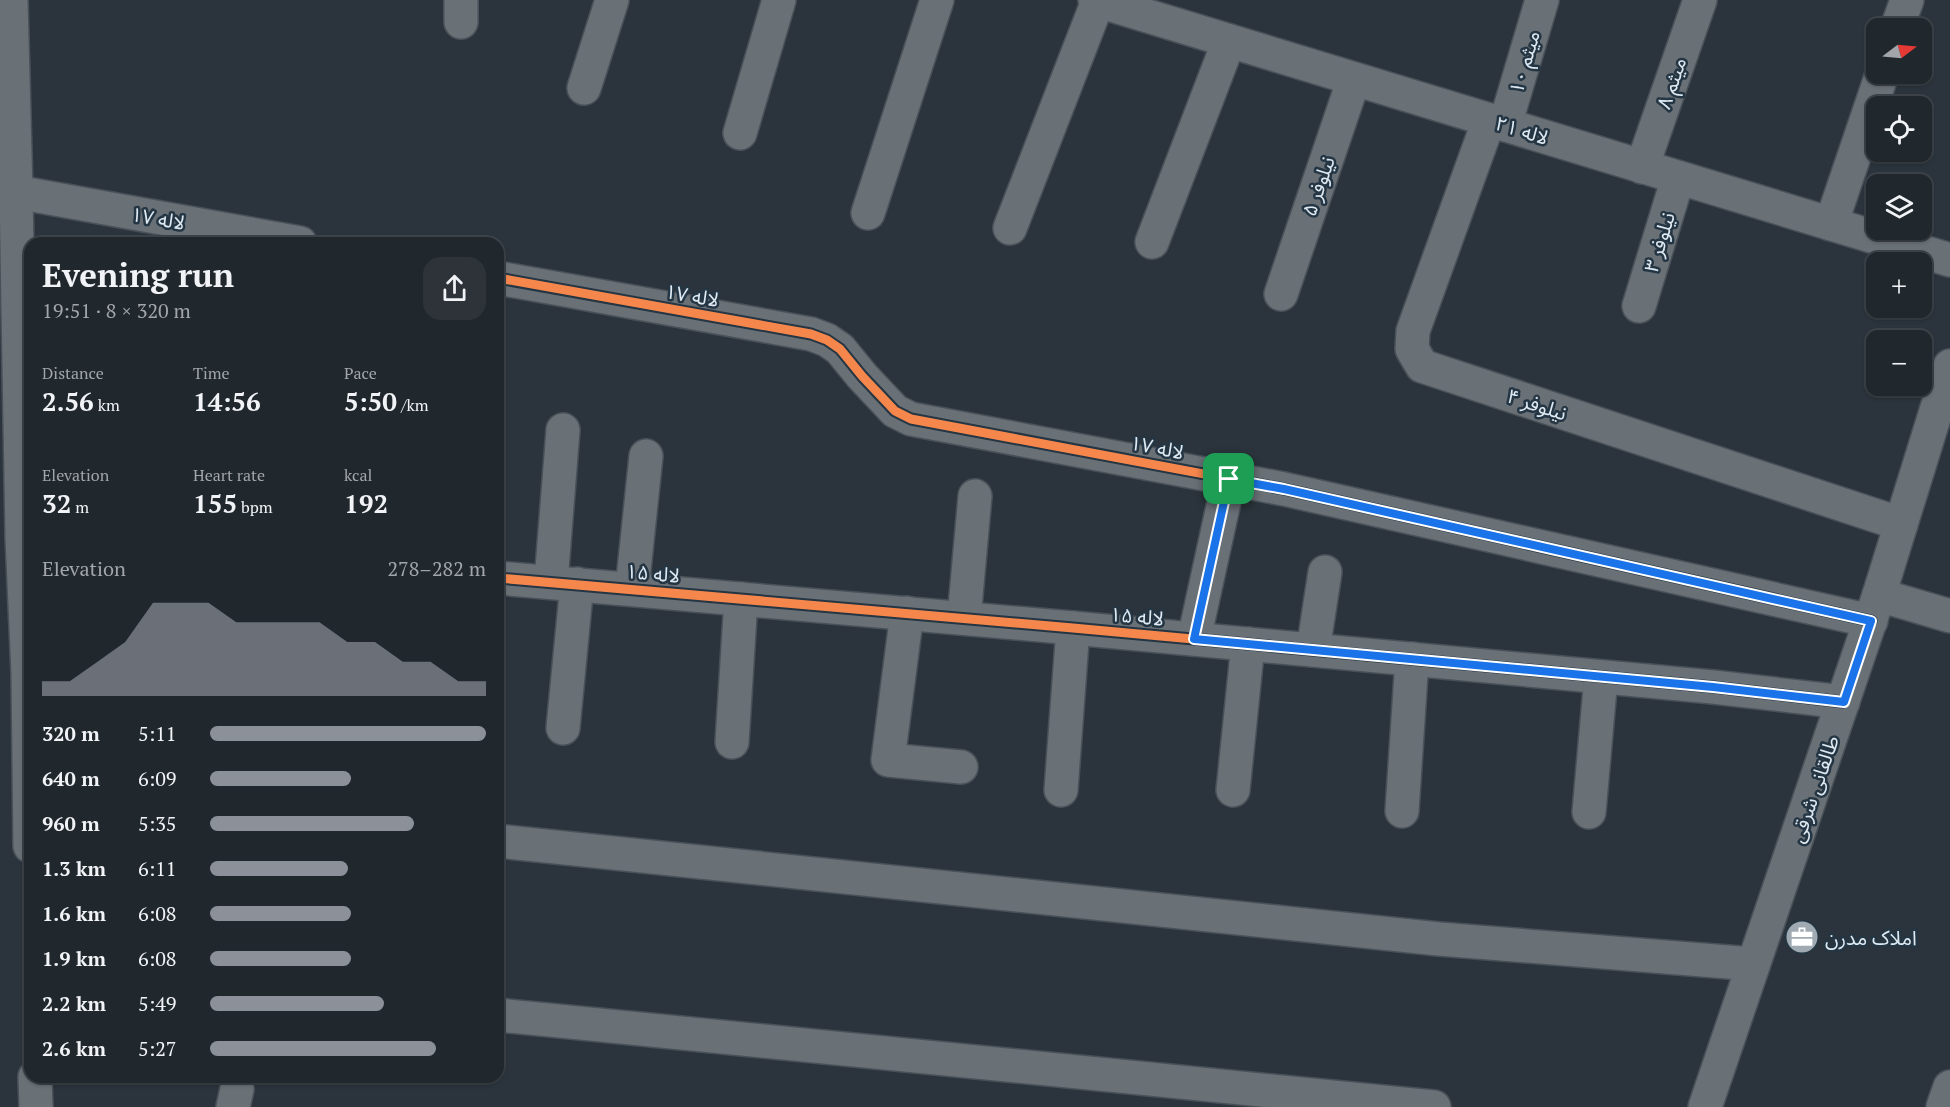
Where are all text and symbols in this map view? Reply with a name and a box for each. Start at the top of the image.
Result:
north arrow [1866,18,1932,84]
map controls [1866,18,1932,396]
street label: میثم ۱۰ [1502,27,1548,97]
street label: میثم ۸ [1650,54,1694,113]
button: locate [1866,96,1932,162]
street label: لاله ۲۱ [1492,109,1552,151]
street label: نیلوفر ۵ [1295,153,1341,219]
button: layers [1866,174,1932,240]
street label: لاله ۱۷ [129,200,187,236]
street label: نیلوفر ۳ [1637,209,1681,275]
button: + [1866,252,1932,318]
text: Evening run [42,253,234,296]
button: share [423,257,486,320]
street label: لاله ۱۷ [663,277,721,313]
text: 19:51 · 8 × 320 m [42,297,191,324]
button: − [1866,330,1932,396]
text: Distance [42,362,104,384]
text: Time [193,362,230,384]
text: Pace [344,362,377,384]
street label: نیلوفر ۴ [1504,382,1570,426]
text: 2.56 [42,384,94,418]
text: 14:56 [193,384,261,418]
text: 5:50 [344,384,397,418]
text: km [94,394,120,416]
text: /km [397,394,428,416]
street label: لاله ۱۷ [1128,429,1186,465]
pin [1203,453,1254,504]
icon: arrive [1212,462,1245,495]
text: Elevation [42,464,109,486]
text: Heart rate [193,464,265,486]
text: kcal [344,464,372,486]
text: 32 [42,486,71,520]
text: 155 [193,486,237,520]
text: 192 [344,486,388,520]
text: m [71,496,89,518]
text: bpm [237,496,273,518]
text: Elevation [42,555,126,582]
text: 278–282 m [387,555,486,582]
street label: لاله ۱۵ [625,557,681,589]
street label: لاله ۱۵ [1109,600,1165,632]
text: 320 m [42,720,100,747]
text: 5:11 [138,720,177,747]
street label: طالقانی شرقی [1783,732,1845,846]
text: 640 m [42,765,100,792]
text: 6:09 [138,765,177,792]
text: 960 m [42,810,100,837]
text: 5:35 [138,810,177,837]
text: 1.3 km [42,855,106,882]
text: 6:11 [138,855,177,882]
text: 1.6 km [42,900,106,927]
text: 6:08 [138,900,177,927]
office icon: املاک مدرن [1784,919,1820,955]
place label: املاک مدرن [1825,924,1917,951]
text: 1.9 km [42,945,106,972]
text: 6:08 [138,945,177,972]
text: 2.2 km [42,990,106,1017]
text: 5:49 [138,990,177,1017]
text: 2.6 km [42,1035,106,1062]
text: 5:27 [138,1035,177,1062]

